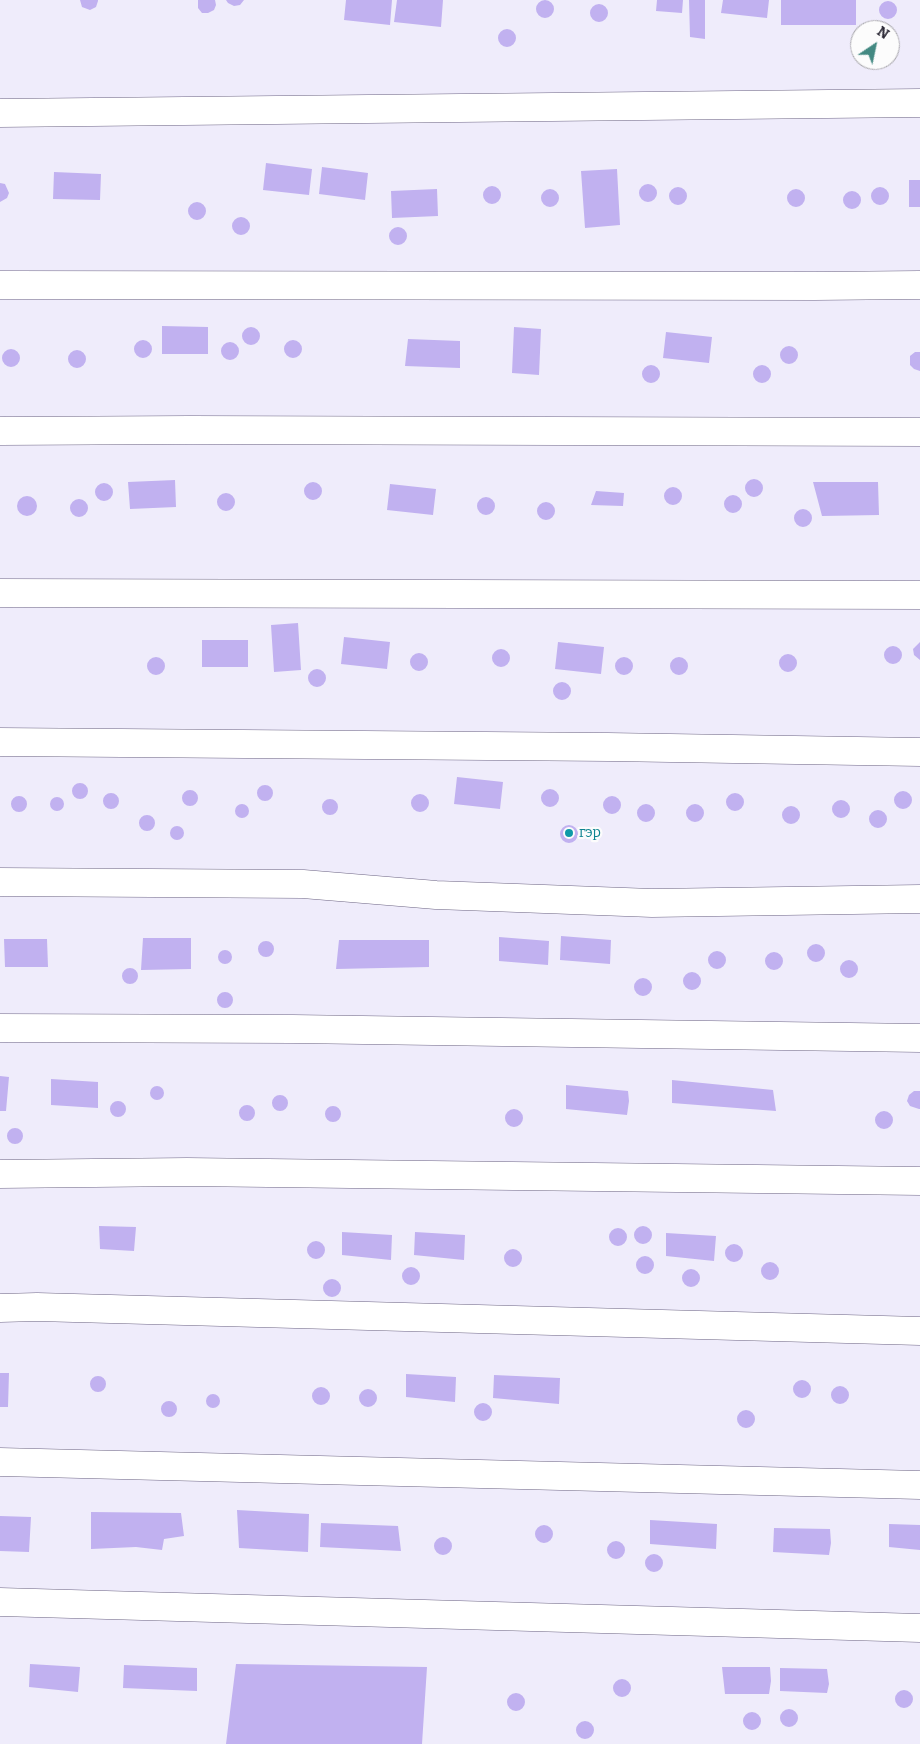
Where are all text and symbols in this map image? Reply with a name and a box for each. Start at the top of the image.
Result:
north arrow [850,20,900,70]
text: N [874,23,892,43]
place label: гэр [579,825,601,841]
marker: гэр [563,827,575,839]

